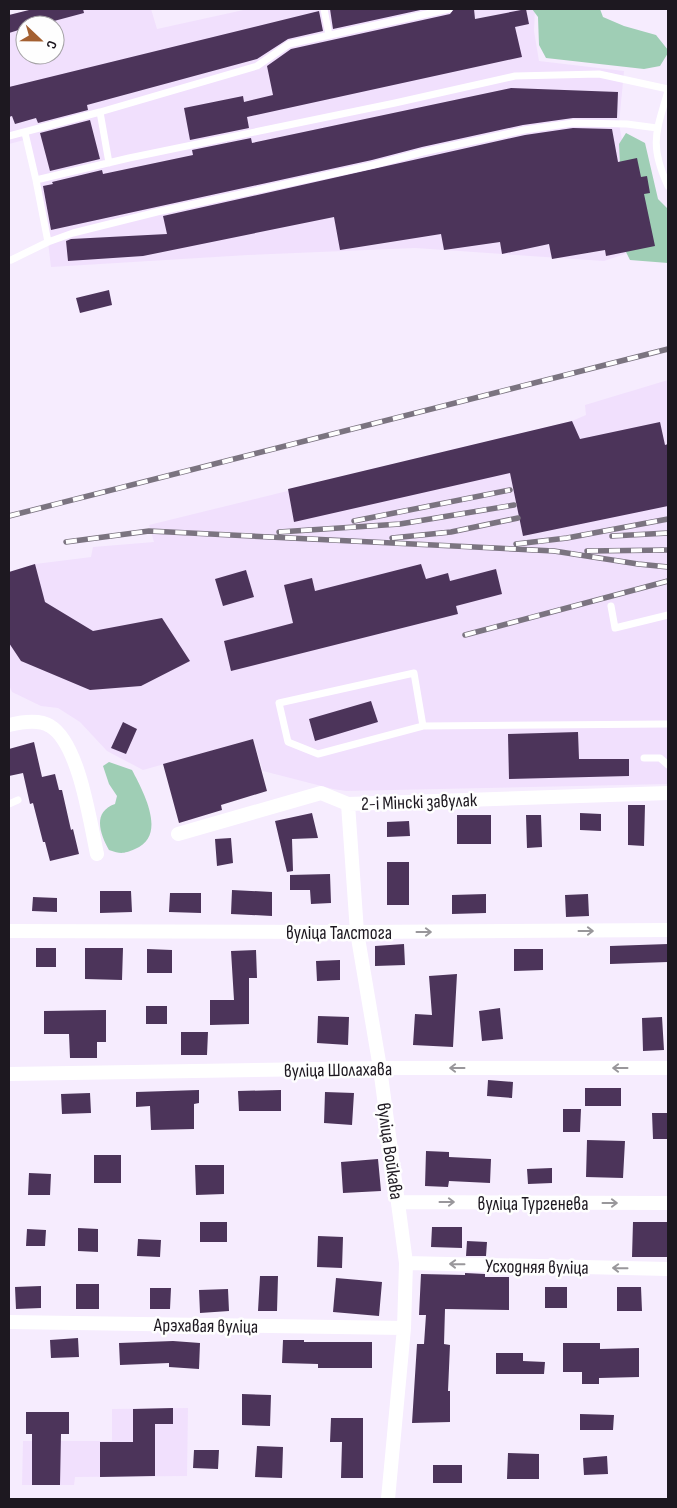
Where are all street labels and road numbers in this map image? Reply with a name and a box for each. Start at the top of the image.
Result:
street label: 2-і Мінскі завулак [361,789,478,816]
street label: вуліца Талстога [286,922,392,945]
street label: вуліца Шолахава [284,1058,392,1083]
street label: вуліца Войкава [371,1101,408,1201]
street label: вуліца Тургенева [477,1193,589,1216]
street label: Усходняя вуліца [485,1255,589,1280]
street label: Арэхавая вуліца [153,1314,258,1339]

